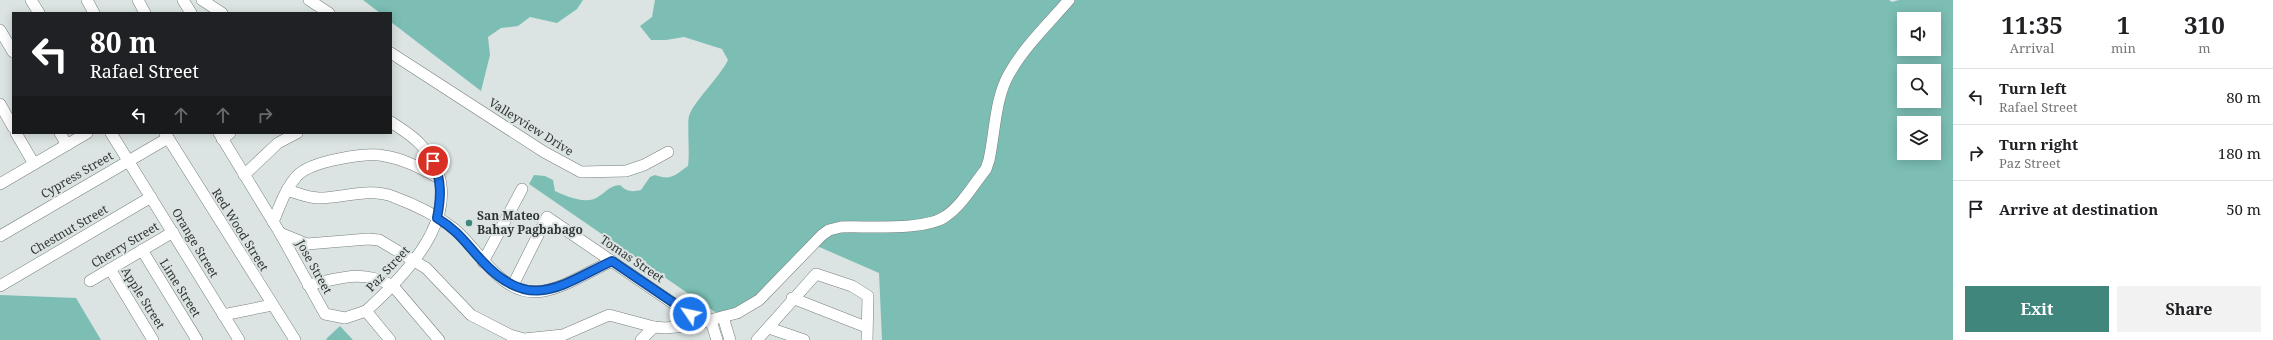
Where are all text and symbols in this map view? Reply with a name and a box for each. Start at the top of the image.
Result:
text: 11:35 [2001,8,2063,41]
text: 1 [2117,8,2130,41]
text: 310 [2184,8,2225,41]
map controls [1897,12,1941,160]
button: sound [1897,12,1941,56]
text: 80 m [90,23,157,61]
icon: left [24,28,76,80]
text: Arrival [2010,39,2054,57]
text: min [2111,39,2136,57]
text: m [2198,39,2211,57]
text: Rafael Street [90,59,199,83]
button: search [1897,64,1941,108]
text: Turn left [1999,78,2067,98]
icon: left [1965,86,1987,108]
text: 80 m [2226,87,2261,107]
street label: Valleyview Drive [486,94,577,159]
text: Rafael Street [1999,98,2078,116]
icon: left [128,104,150,126]
icon: ahead [170,104,192,126]
icon: ahead [212,104,234,126]
icon: right [254,104,276,126]
button: layers [1897,116,1941,160]
text: Turn right [1999,134,2078,154]
icon: right [1965,142,1987,164]
text: 180 m [2218,143,2261,163]
pin [416,144,450,178]
street label: Cypress Street [37,147,116,202]
icon: arrive [422,150,444,172]
text: Paz Street [1999,154,2060,172]
street label: Red Wood Street [208,185,273,274]
icon: arrive [1965,198,1987,220]
text: Arrive at destination [1999,199,2158,219]
text: 50 m [2226,199,2261,219]
street label: Chestnut Street [27,200,111,259]
street label: Orange Street [168,205,223,281]
place label: San Mateo Bahay Pagbabago [477,207,583,238]
street label: Cherry Street [88,218,162,271]
marker: San Mateo Bahay Pagbabago [464,218,474,228]
street label: Tomas Street [597,231,668,286]
street label: Jose Street [292,236,336,297]
street label: Paz Street [362,242,413,295]
street label: Lime Street [156,255,205,320]
street label: Apple Street [118,264,169,332]
button: Exit [1965,286,2109,332]
button: Share [2117,286,2261,332]
position arrow [669,293,711,335]

